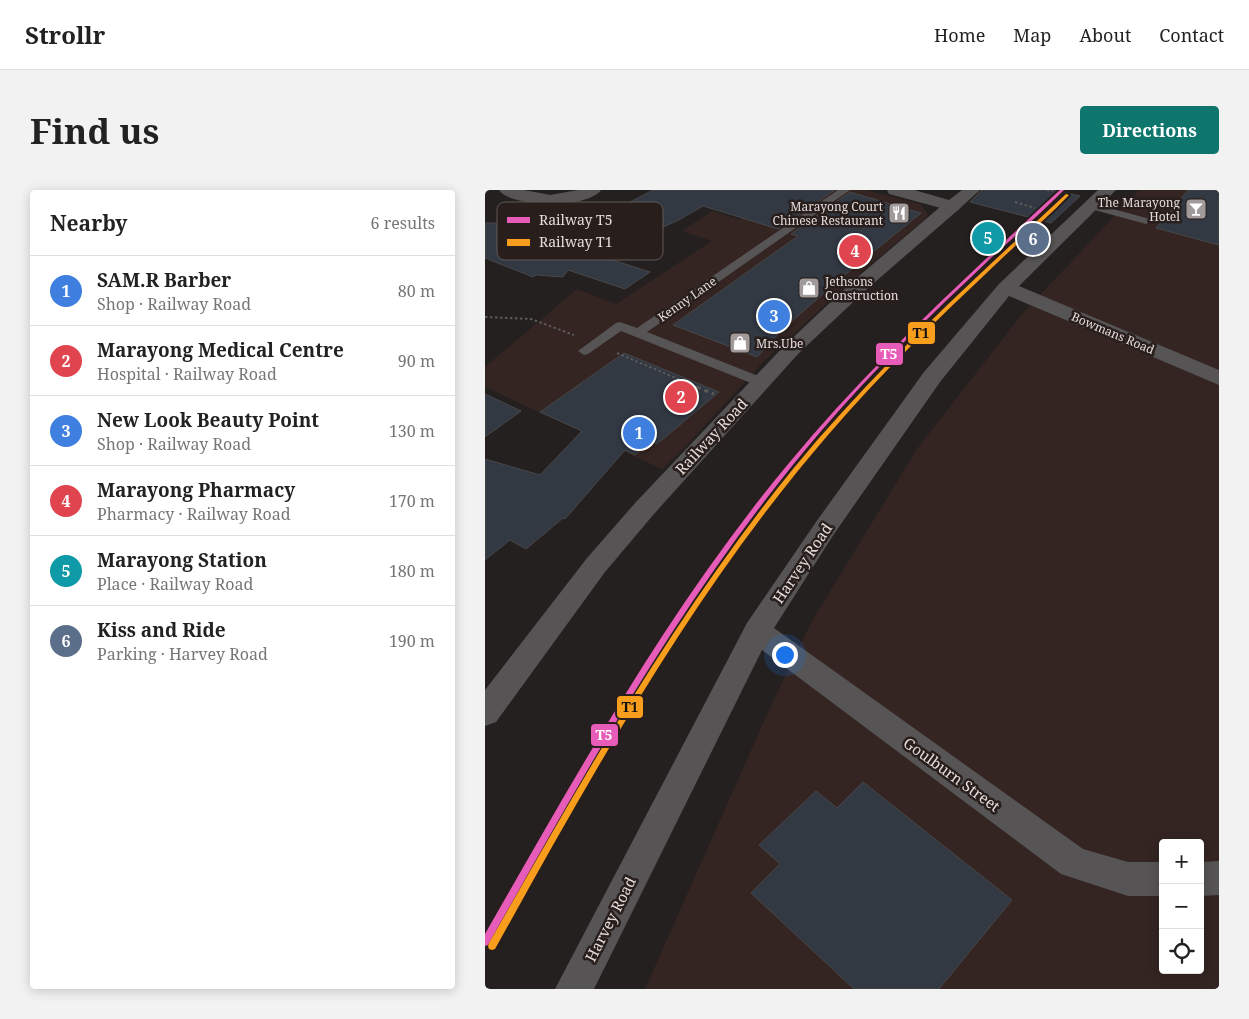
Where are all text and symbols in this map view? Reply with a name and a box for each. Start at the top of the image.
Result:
text: Strollr [25,18,105,51]
text: Home [934,23,985,47]
text: Map [1013,23,1051,47]
text: About [1079,23,1131,47]
text: Contact [1159,23,1224,47]
button: Directions [1080,106,1219,154]
text: Find us [30,107,159,154]
place label: The Marayong Hotel [1098,194,1181,225]
bar icon: The Marayong Hotel [1184,197,1208,221]
place label: Marayong Court Chinese Restaurant [773,198,883,229]
restaurant icon: Marayong Court Chinese Restaurant [887,201,911,225]
legend [497,202,663,260]
text: Nearby [50,209,128,237]
text: Railway T5 [539,210,613,229]
text: 6 results [371,212,435,234]
pin: 5 [972,219,1004,257]
pin: 6 [1017,220,1049,258]
text: Railway T1 [539,232,613,251]
pin: 4 [839,232,871,270]
text: SAM.R Barber [97,267,231,293]
street label: Kenny Lane [654,272,720,326]
place label: Jethsons Construction [824,273,899,304]
shop icon: Jethsons Construction [797,276,821,300]
text: 1 [61,280,71,302]
text: 80 m [398,280,435,302]
text: Shop · Railway Road [97,293,251,315]
pin: 3 [758,297,790,335]
street label: Bowmans Road [1069,308,1158,358]
line badge: T1 [907,321,936,345]
text: T1 [912,323,930,342]
shop icon: Mrs.Ube [728,331,752,355]
place label: Mrs.Ube [756,335,803,352]
text: Marayong Medical Centre [97,337,344,363]
line badge: T5 [875,342,904,366]
text: T5 [880,344,898,363]
text: 2 [61,350,71,372]
text: 90 m [398,350,435,372]
text: Hospital · Railway Road [97,363,277,385]
pin: 2 [665,378,697,416]
street label: Railway Road [670,394,752,478]
text: New Look Beauty Point [97,407,319,433]
pin: 1 [623,414,655,452]
text: 3 [61,420,71,442]
text: 130 m [389,420,435,442]
text: Shop · Railway Road [97,433,251,455]
text: Marayong Pharmacy [97,477,295,503]
text: 4 [61,490,71,512]
text: 170 m [389,490,435,512]
text: Pharmacy · Railway Road [97,503,291,525]
street label: Harvey Road [768,519,836,607]
text: Marayong Station [97,547,267,573]
text: 5 [61,560,71,582]
text: 180 m [389,560,435,582]
text: Place · Railway Road [97,573,253,595]
text: Kiss and Ride [97,617,226,643]
text: 6 [61,630,71,652]
text: 190 m [389,630,435,652]
your location [772,642,798,668]
text: Parking · Harvey Road [97,643,268,665]
line badge: T1 [616,695,644,719]
text: T1 [621,697,639,716]
line badge: T5 [590,723,619,747]
text: T5 [595,725,613,744]
street label: Goulburn Street [900,732,1004,816]
map controls [1159,839,1204,974]
button: + [1159,839,1204,884]
street label: Harvey Road [580,873,640,965]
button: − [1159,884,1204,929]
button: locate [1159,929,1204,974]

